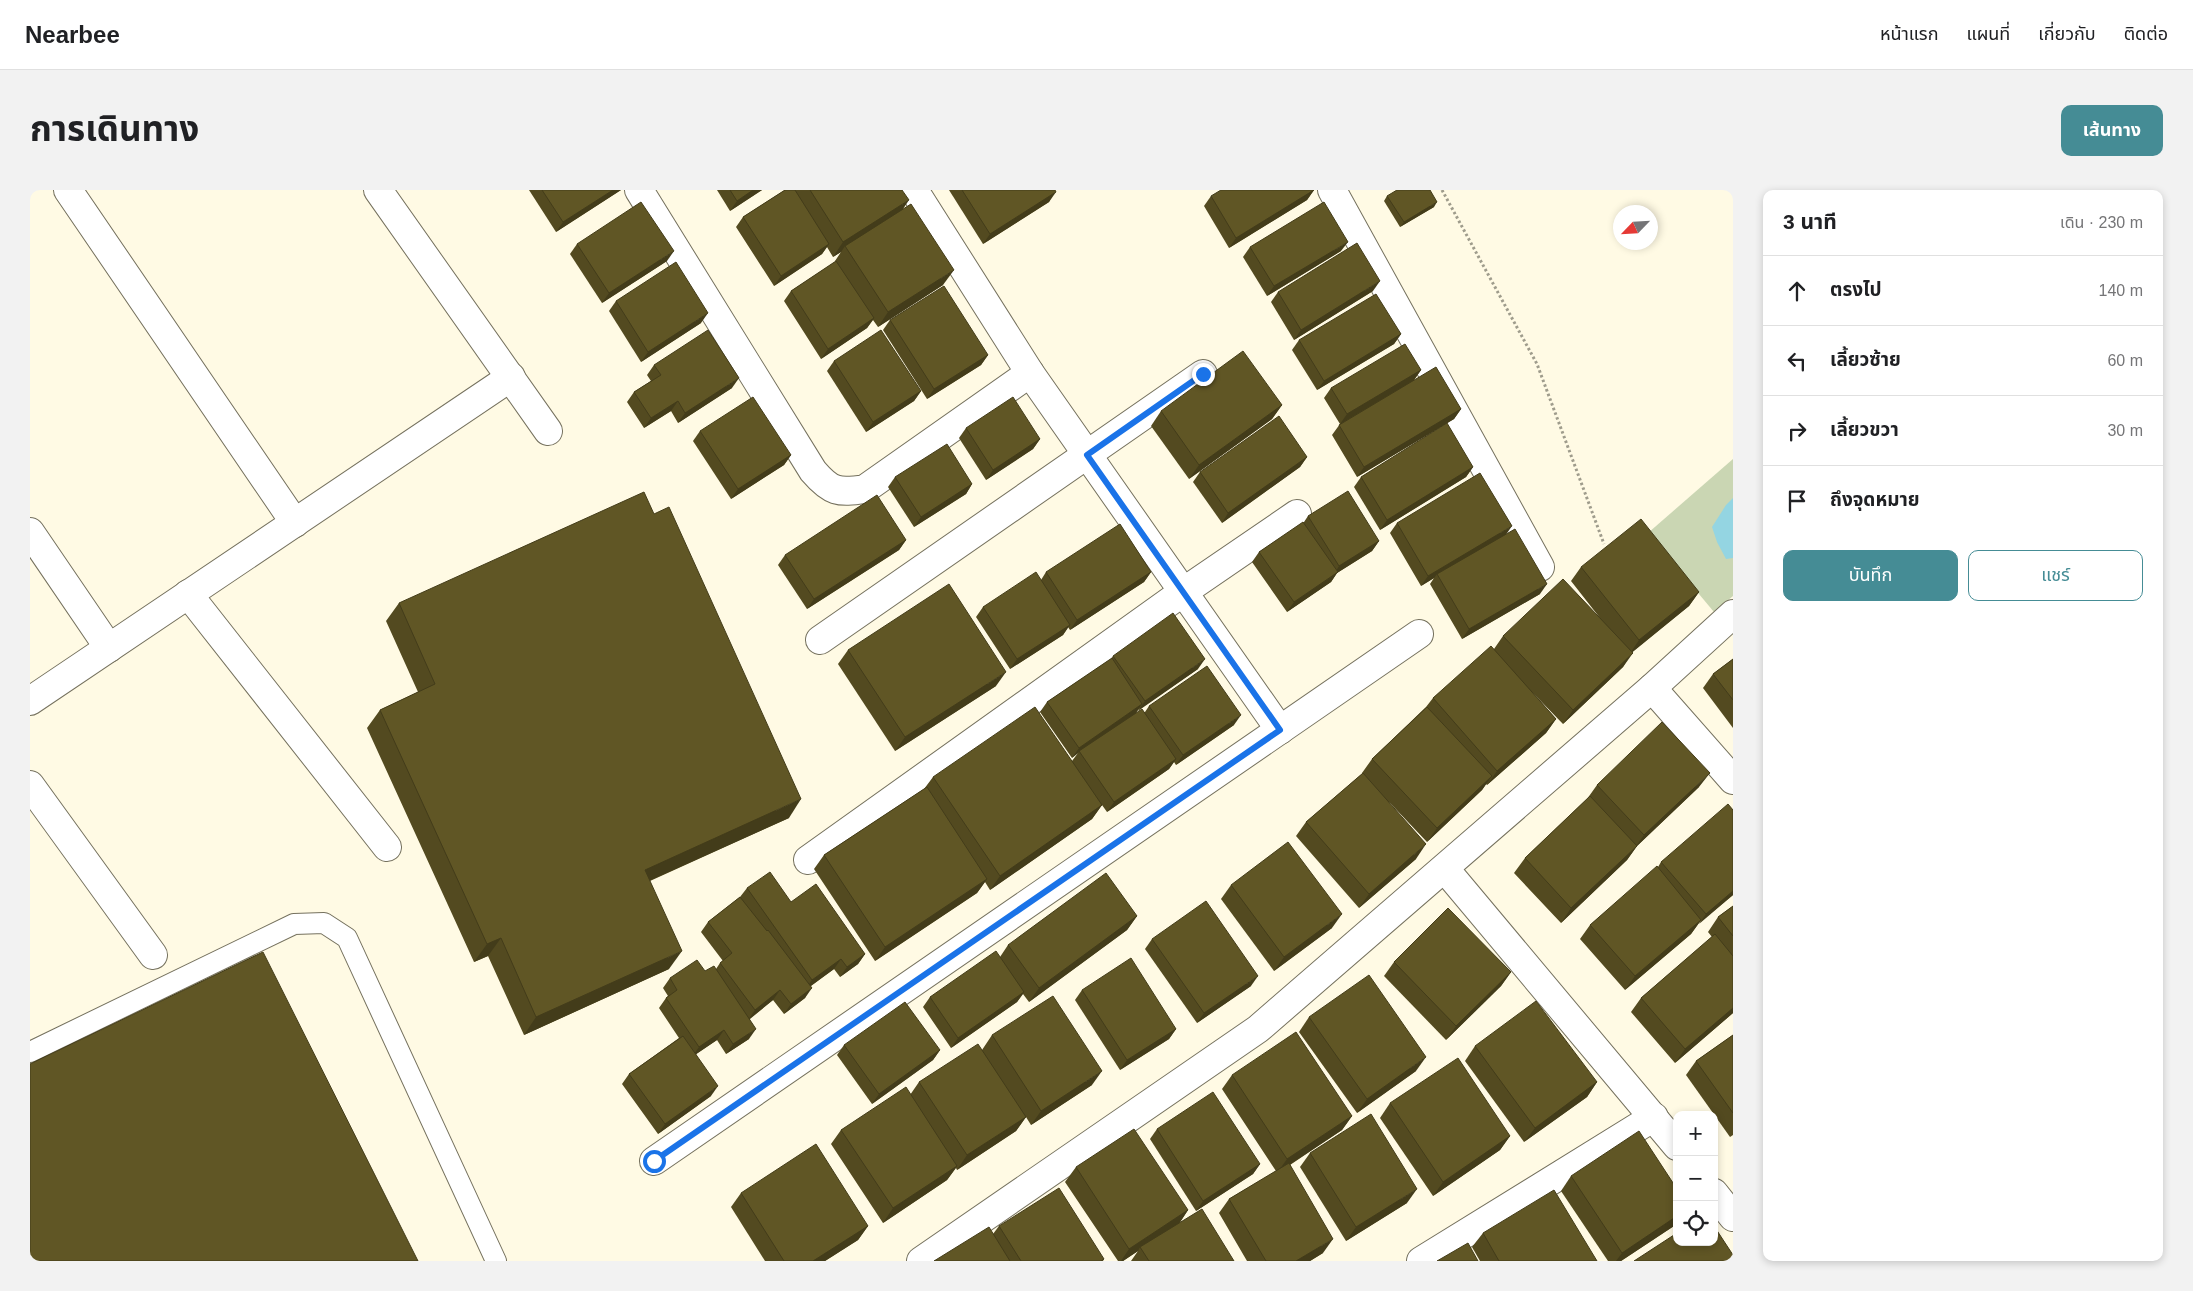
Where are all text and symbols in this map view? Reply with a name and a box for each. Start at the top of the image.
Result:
text: Nearbee [25,21,120,48]
text: หน้าแรก [1880,24,1938,44]
text: แผนที่ [1966,24,2010,44]
text: เกี่ยวกับ [2038,24,2096,44]
text: ติดต่อ [2124,24,2168,44]
button: เส้นทาง [2061,105,2163,156]
text: การเดินทาง [30,109,199,148]
north arrow [1613,205,1658,250]
text: 3 นาที [1783,210,1837,233]
text: เดิน · 230 m [2060,214,2143,231]
icon: ahead [1783,277,1811,305]
text: ตรงไป [1830,279,1882,300]
text: 140 m [2099,282,2143,299]
icon: left [1783,347,1811,375]
text: เลี้ยวซ้าย [1830,349,1901,370]
text: 60 m [2107,352,2143,369]
route end [1192,363,1215,386]
icon: right [1783,417,1811,445]
text: เลี้ยวขวา [1830,419,1899,440]
text: 30 m [2107,422,2143,439]
icon: arrive [1783,487,1811,515]
text: ถึงจุดหมาย [1830,489,1920,510]
button: บันทึก [1783,550,1958,601]
button: แชร์ [1968,550,2143,601]
map controls [1673,1111,1718,1246]
button: + [1673,1111,1718,1156]
route start [643,1150,666,1173]
button: − [1673,1156,1718,1201]
button: locate [1673,1201,1718,1246]

